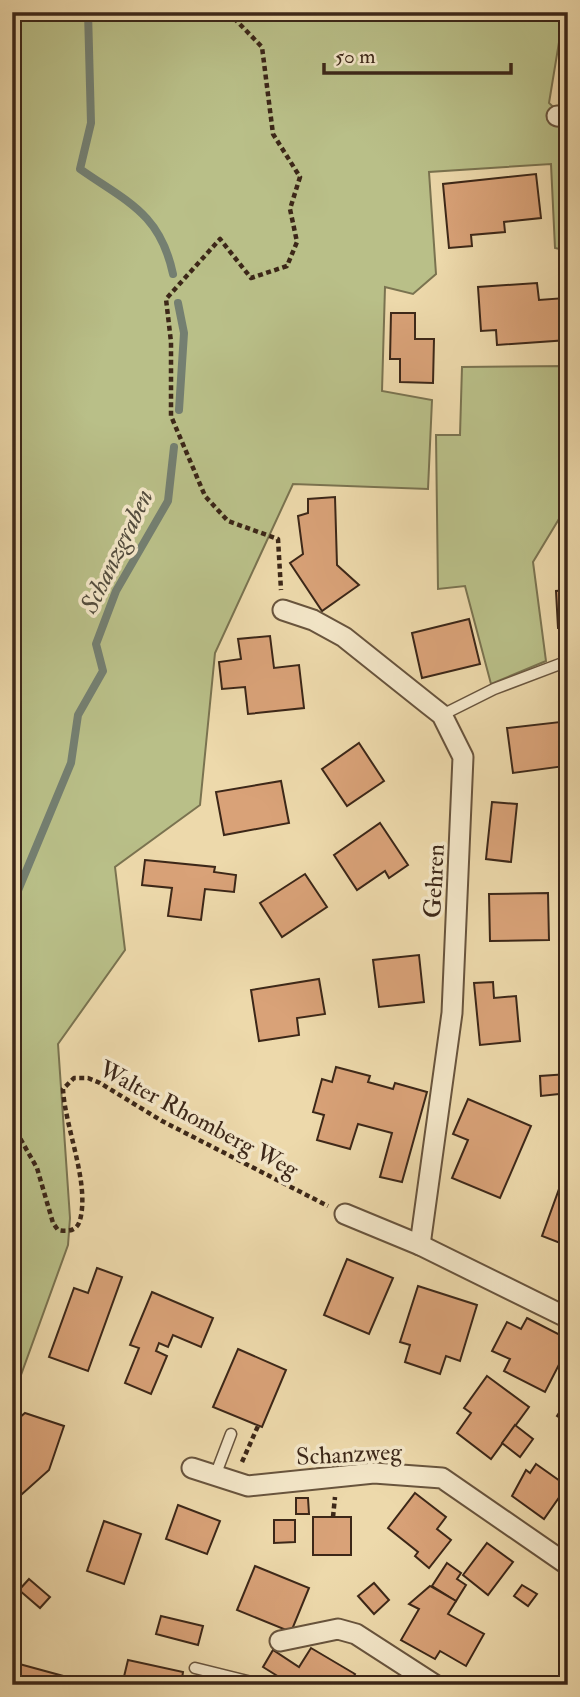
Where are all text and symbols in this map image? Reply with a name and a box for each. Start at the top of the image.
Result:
scale bar [324,32,512,76]
text: 50 m [335,43,376,70]
water label: Schanzgraben [73,484,161,620]
street label: Gehren [417,843,452,919]
street label: Walter Rhomberg Weg [93,1053,305,1186]
street label: Schanzweg [295,1436,404,1473]

